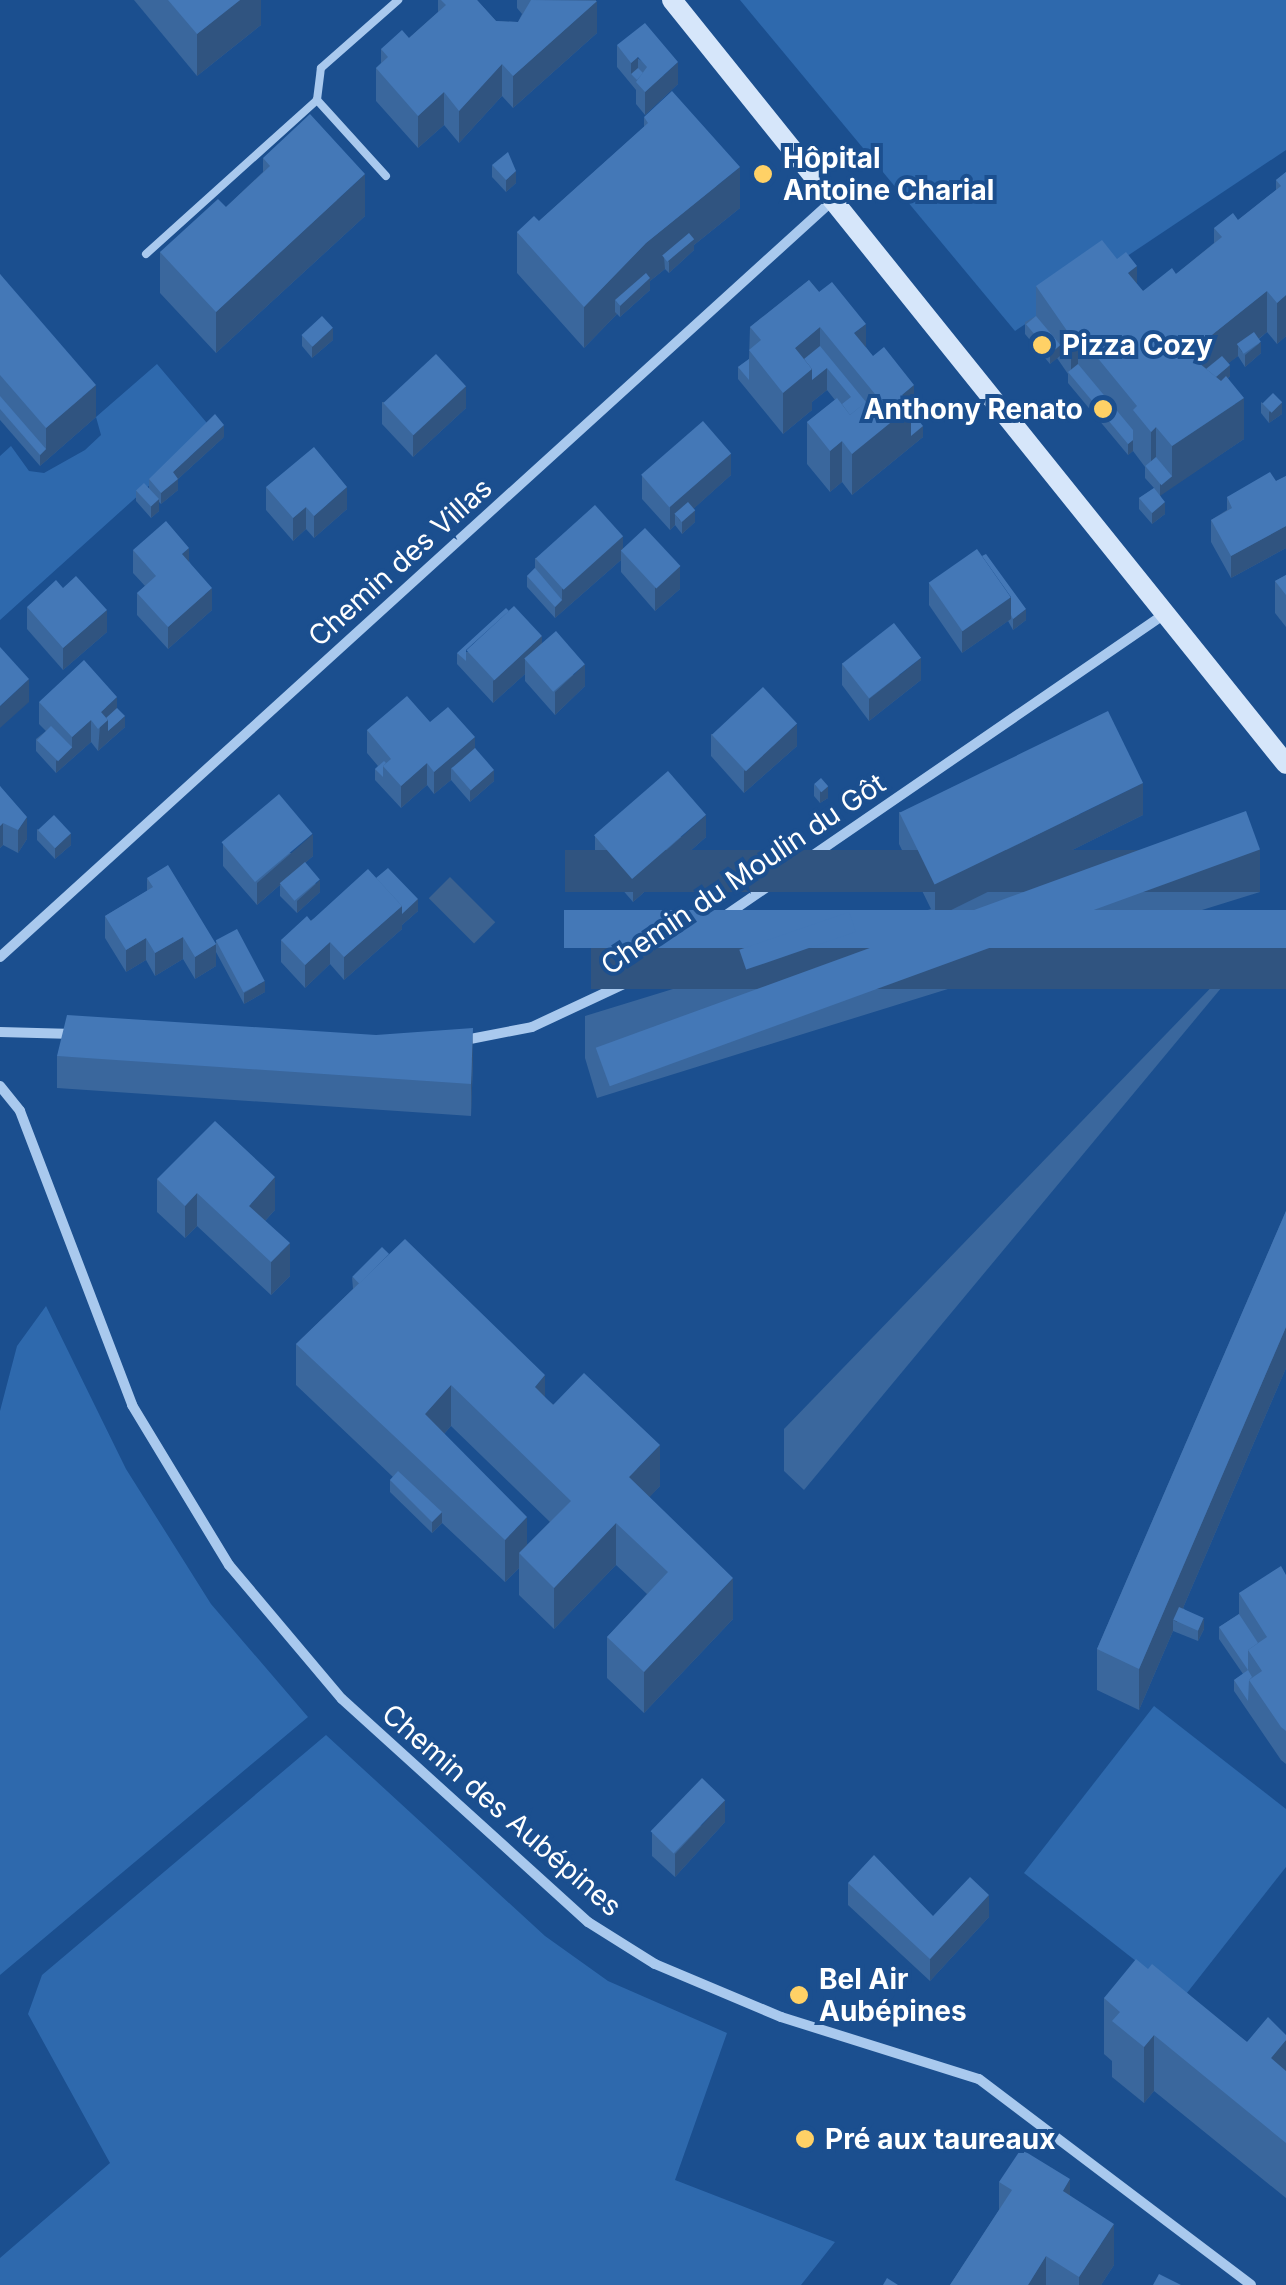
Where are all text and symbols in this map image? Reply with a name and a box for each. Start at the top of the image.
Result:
place label: Hôpital Antoine Charial [783,141,994,207]
marker: Hôpital Antoine Charial [752,163,774,185]
place label: Pizza Cozy [1062,328,1213,362]
marker: Pizza Cozy [1031,334,1053,356]
place label: Anthony Renato [864,392,1083,426]
marker: Anthony Renato [1092,398,1114,420]
street label: Chemin des Villas [301,471,499,653]
street label: Chemin du Moulin du Gôt [594,766,892,982]
street label: Chemin des Aubépines [375,1697,629,1923]
place label: Bel Air Aubépines [819,1962,967,2028]
marker: Bel Air Aubépines [788,1984,810,2006]
place label: Pré aux taureaux [825,2122,1055,2156]
marker: Pré aux taureaux [794,2128,816,2150]

